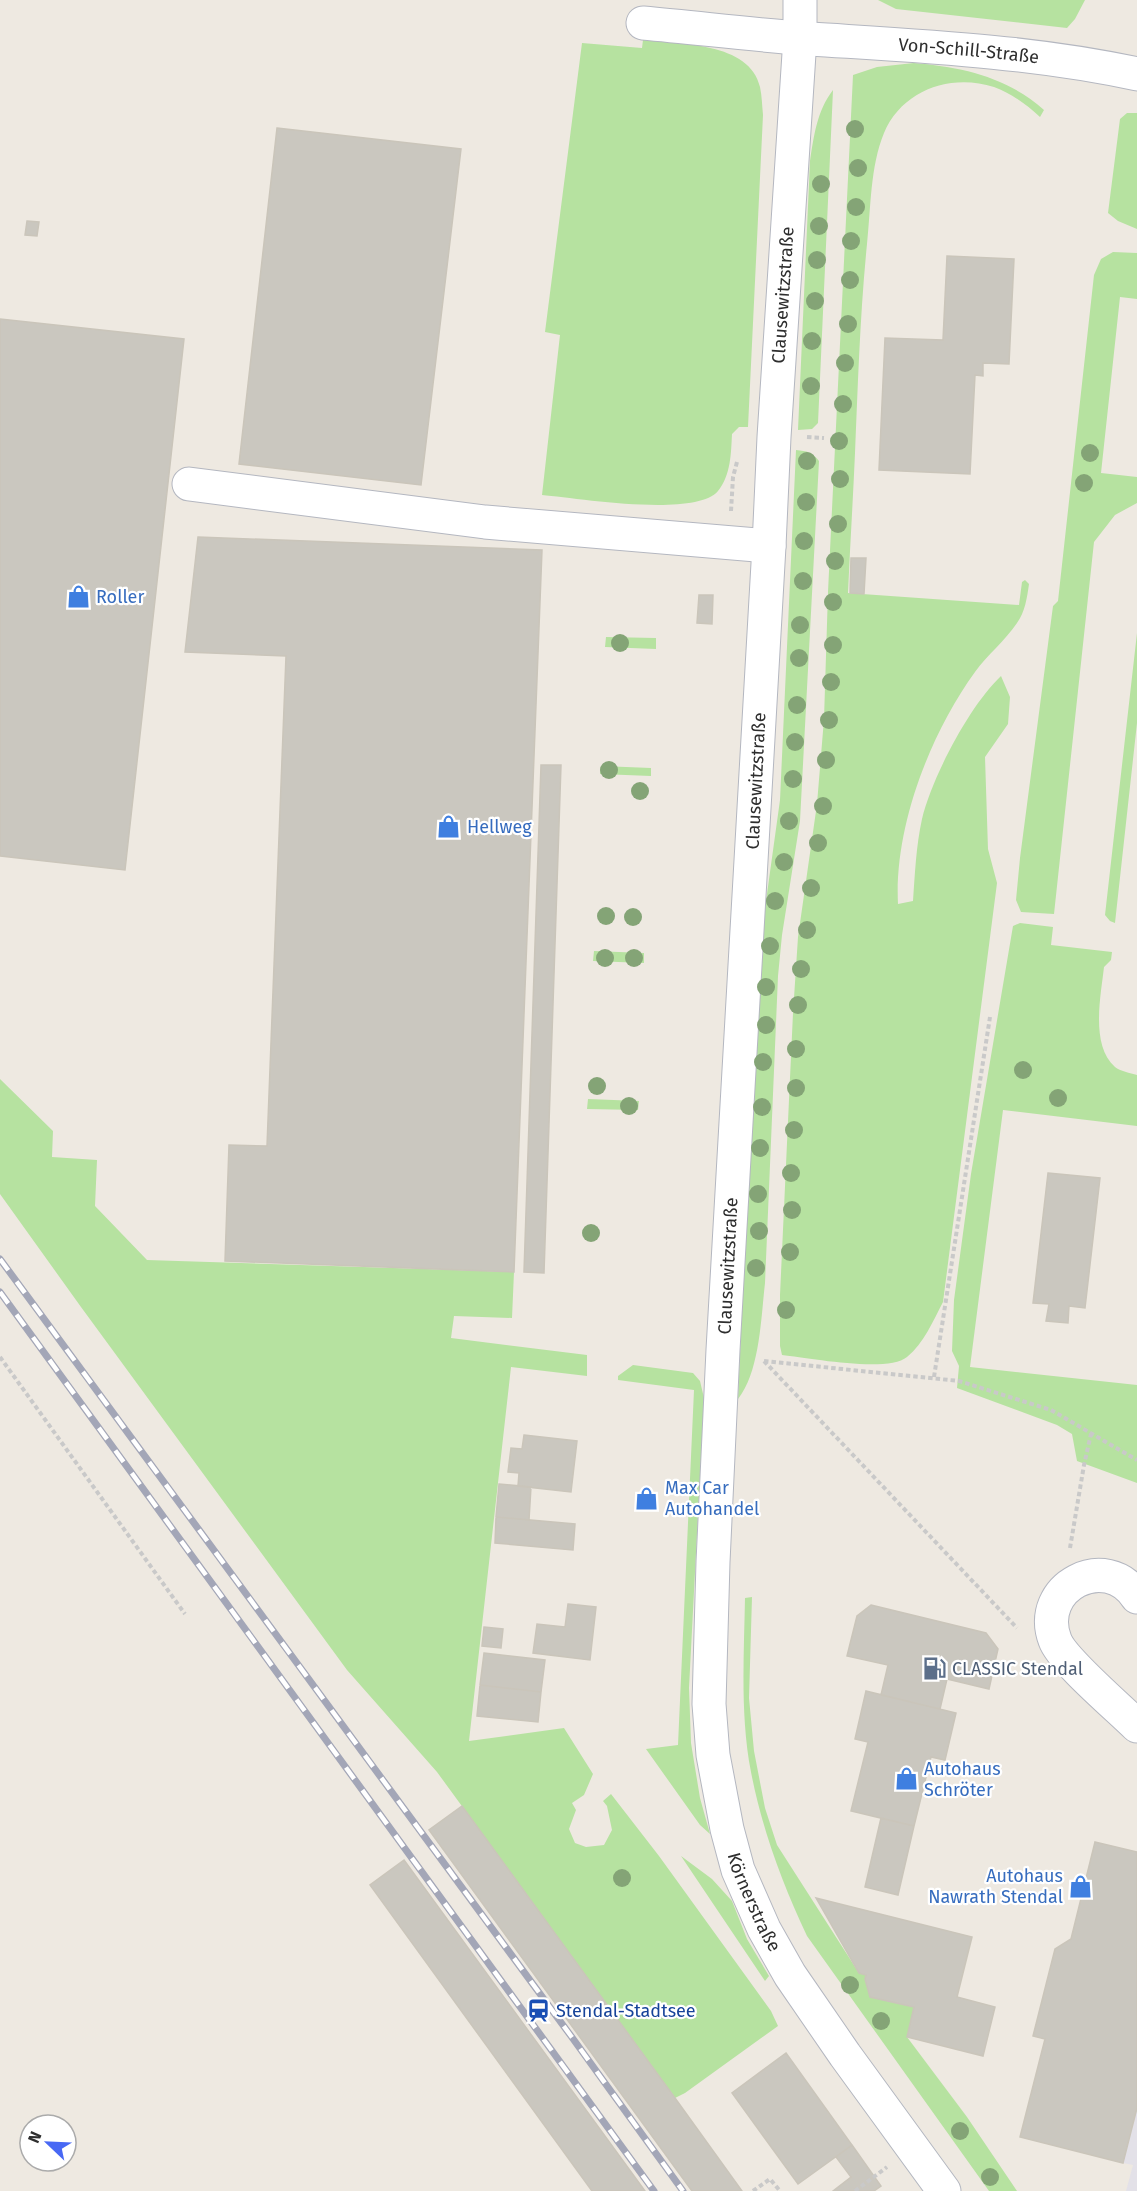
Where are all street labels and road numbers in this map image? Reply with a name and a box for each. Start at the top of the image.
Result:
street label: Von-Schill-Straße [898,34,1040,68]
street label: Clausewitzstraße [767,226,799,364]
street label: Clausewitzstraße [741,712,771,850]
street label: Clausewitzstraße [713,1197,743,1335]
street label: Körnerstraße [723,1850,786,1956]

